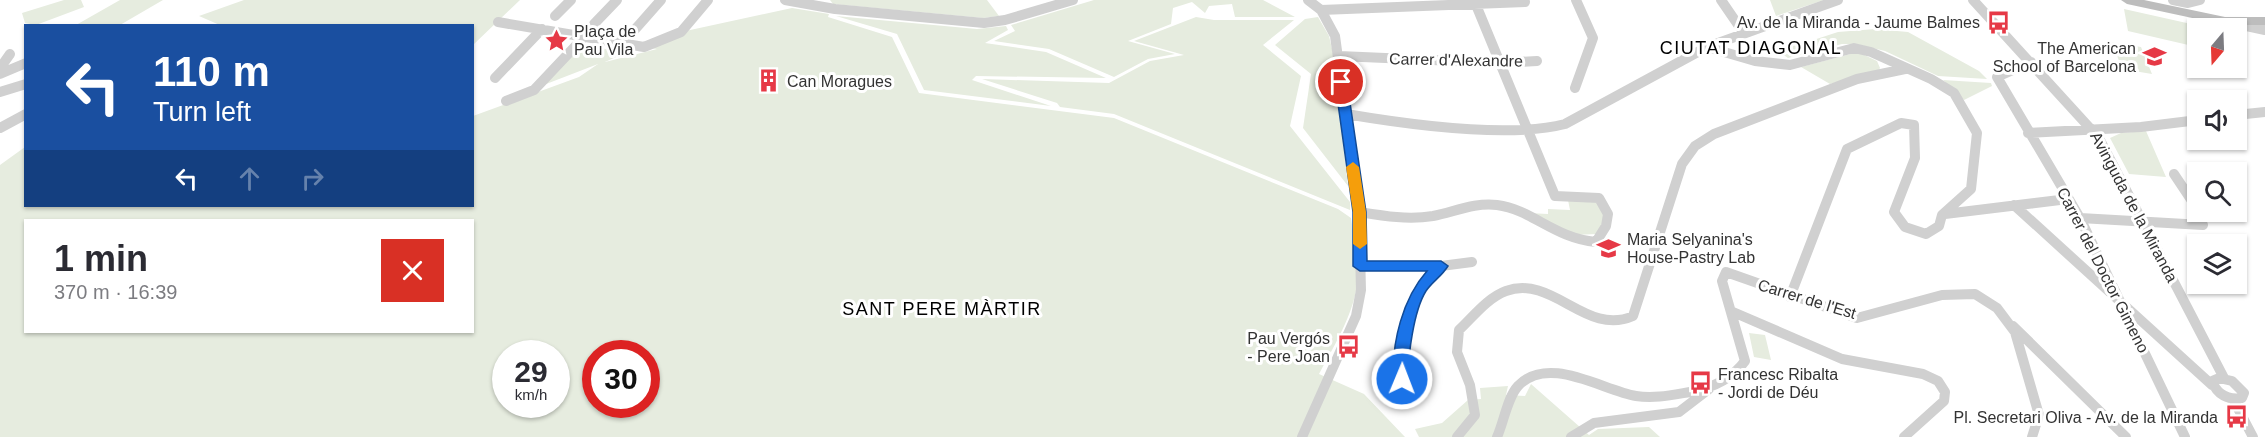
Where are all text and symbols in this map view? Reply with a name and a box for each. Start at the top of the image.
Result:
bus stop icon: Av. de la Miranda - Jaume Balmes [1985,9,2011,35]
place label: Av. de la Miranda - Jaume Balmes [1737,14,1980,31]
north arrow [2187,18,2247,78]
map controls [2187,18,2247,294]
place label: Plaça de Pau Vila [574,23,636,58]
place icon: Plaça de Pau Vila [543,27,569,53]
district label: CIUTAT DIAGONAL [1660,38,1842,58]
place label: The American School of Barcelona [1993,40,2136,75]
school or university icon: The American School of Barcelona [2141,44,2167,70]
icon: left [54,48,132,126]
text: 110 m [153,48,270,95]
street label: Carrer d'Alexandre [1389,50,1523,70]
pin [1315,56,1366,107]
icon: arrive [1324,65,1357,98]
building icon: Can Moragues [756,68,782,94]
place label: Can Moragues [787,73,892,90]
button: sound [2187,90,2247,150]
text: Turn left [153,97,251,127]
street label: Avinguda de la Miranda [2087,129,2181,285]
icon: left [170,162,203,195]
icon: ahead [233,162,266,195]
icon: right [296,162,329,195]
button: search [2187,162,2247,222]
street label: Carrer del Doctor Gimeno [2054,185,2152,356]
place label: Maria Selyanina's House-Pastry Lab [1627,231,1755,266]
button: layers [2187,234,2247,294]
school or university icon: Maria Selyanina's House-Pastry Lab [1596,235,1622,261]
text: 1 min [54,238,148,279]
button: close [381,239,444,302]
street label: Carrer de l'Est [1756,276,1859,322]
text: 370 m · 16:39 [54,281,177,303]
district label: SANT PERE MÀRTIR [842,299,1042,319]
place label: Pau Vergós - Pere Joan [1247,330,1330,365]
bus stop icon: Pau Vergós - Pere Joan [1335,334,1361,360]
speed limit sign: 30 [582,340,660,418]
position arrow [1370,347,1434,411]
text: 29 [514,355,548,388]
place label: Francesc Ribalta - Jordi de Déu [1718,366,1838,401]
bus stop icon: Francesc Ribalta - Jordi de Déu [1687,370,1713,396]
text: km/h [515,386,547,403]
bus stop icon: Pl. Secretari Oliva - Av. de la Miranda [2223,404,2249,430]
place label: Pl. Secretari Oliva - Av. de la Miranda [1954,409,2218,426]

